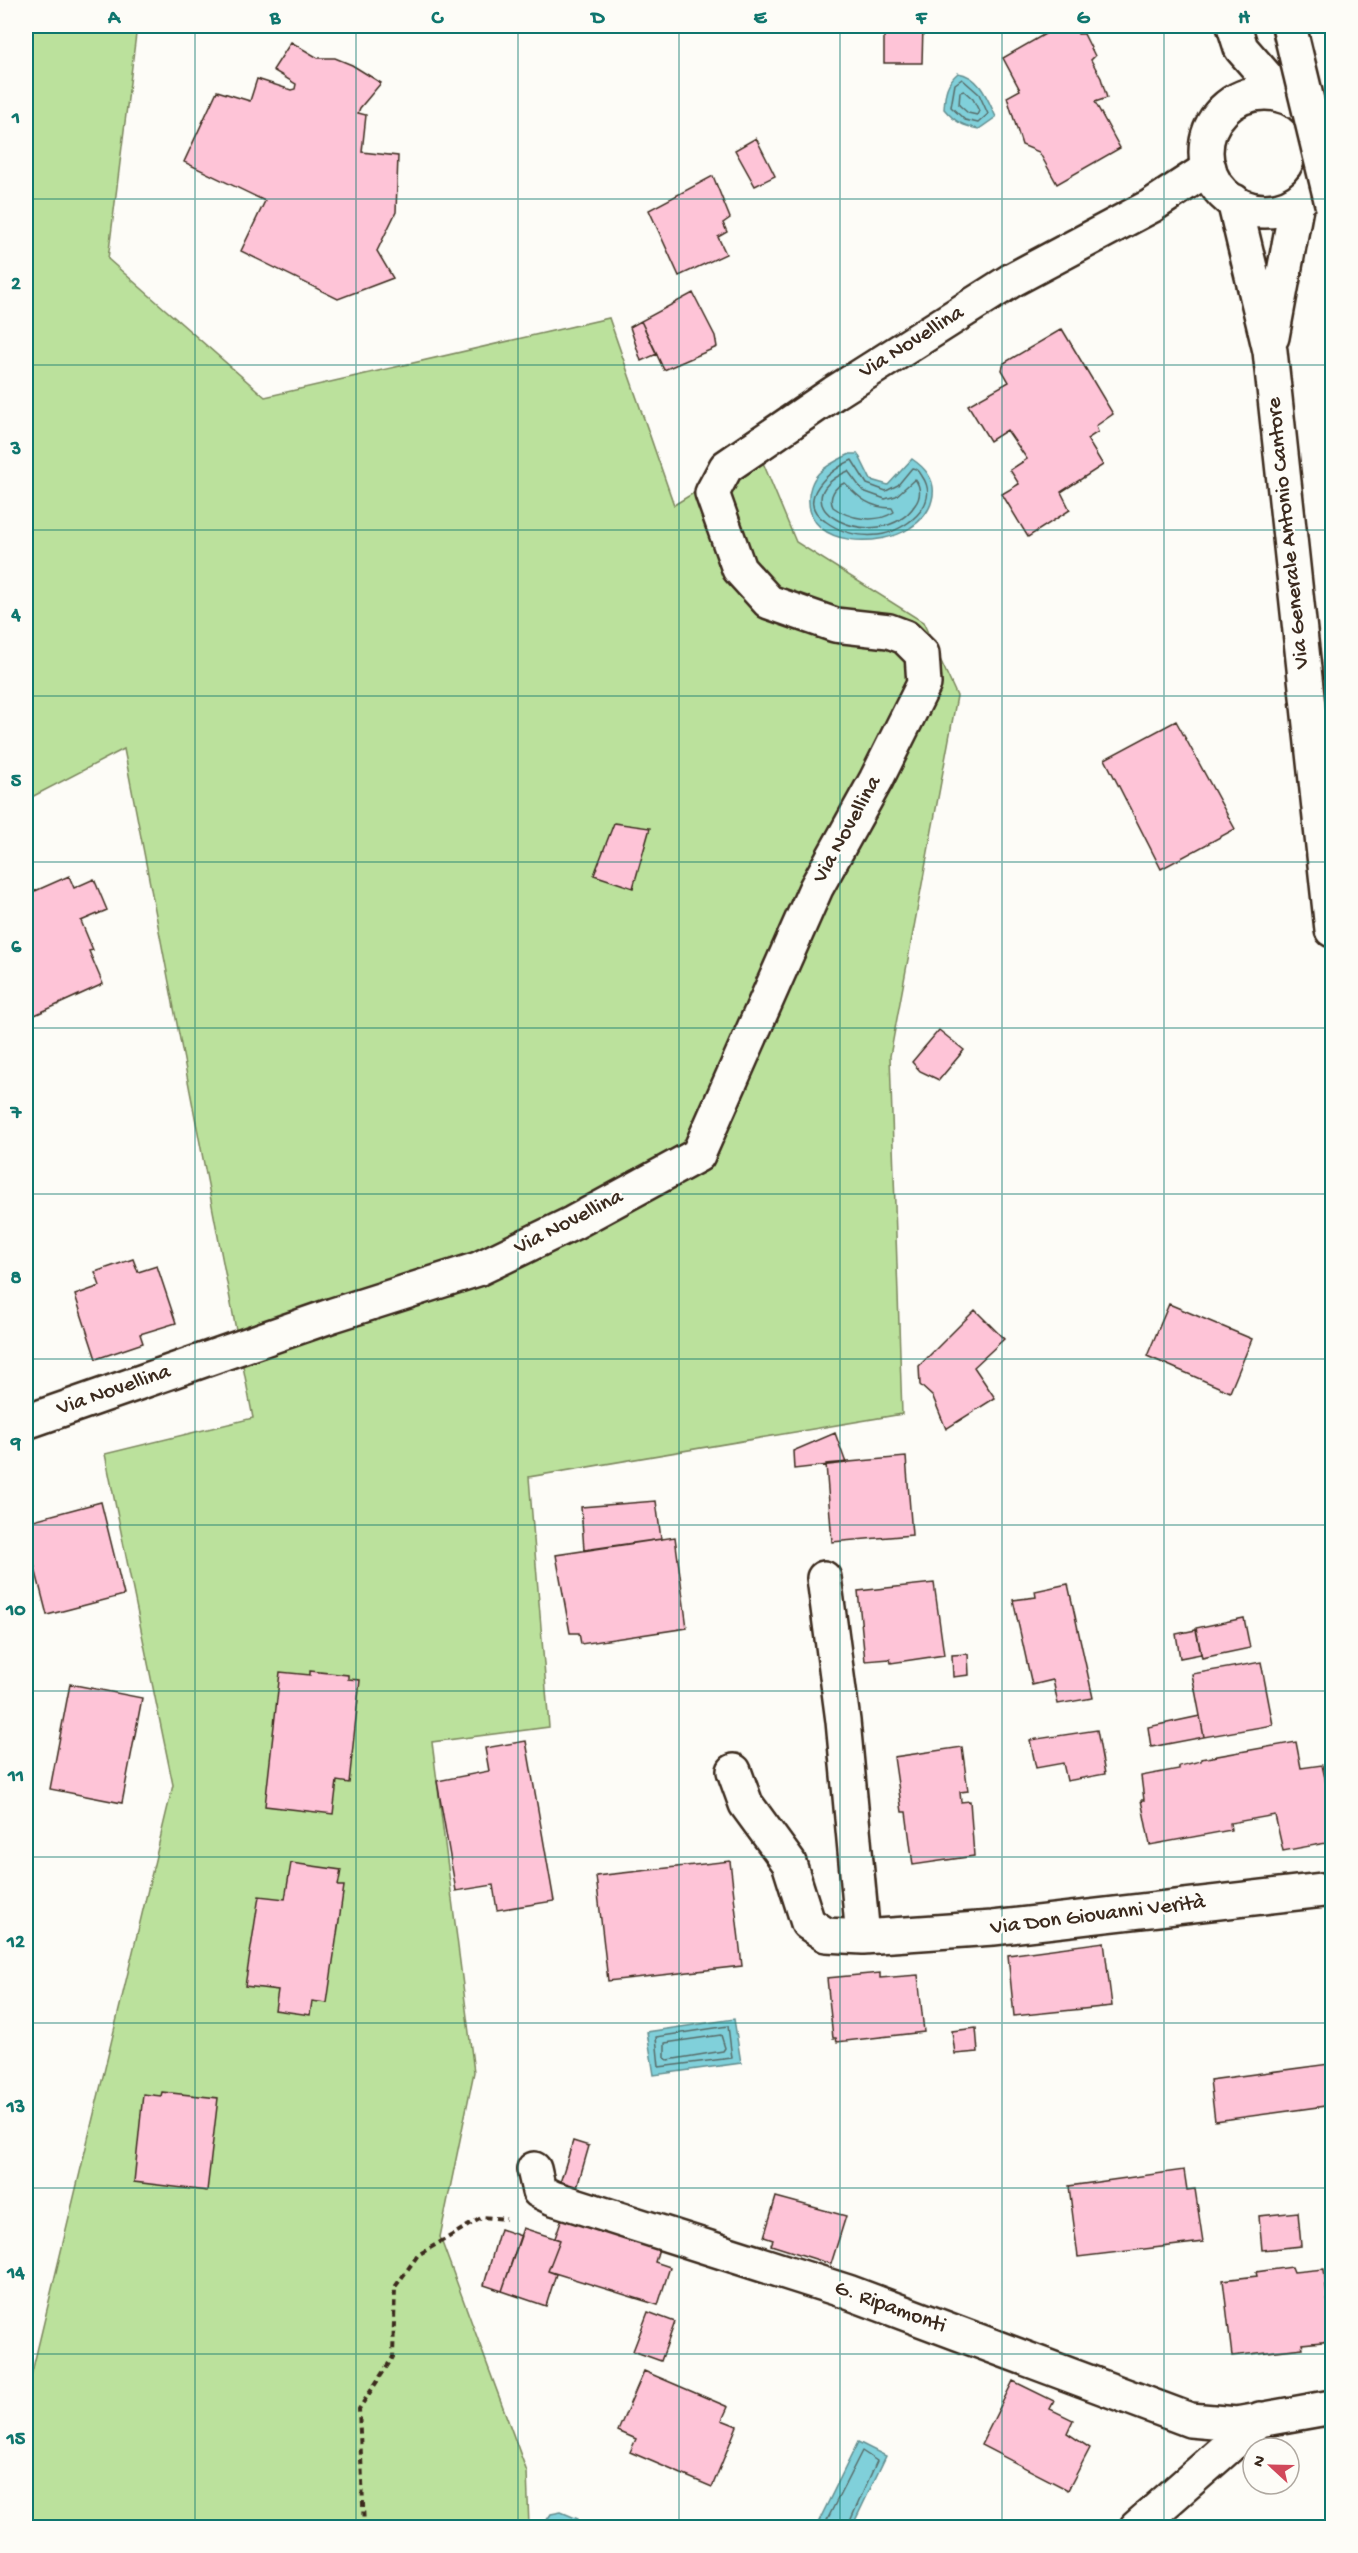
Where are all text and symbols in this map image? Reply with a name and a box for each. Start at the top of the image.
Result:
text: A [107,8,122,31]
text: B [269,8,281,31]
text: C [431,8,445,31]
text: D [589,8,605,31]
text: E [754,8,768,31]
text: F [915,8,928,31]
text: G [1077,8,1091,31]
text: H [1238,8,1250,31]
text: 1 [11,108,20,131]
text: 2 [11,274,21,297]
street label: Via Novellina [854,300,970,386]
street label: Via Generale Antonio Cantore [1262,395,1316,671]
text: 3 [10,439,21,462]
text: 4 [10,605,21,628]
text: 5 [11,771,22,794]
street label: Via Novellina [807,771,888,889]
text: 6 [11,937,22,960]
text: 7 [10,1103,23,1126]
street label: Via Novellina [509,1184,628,1262]
text: 8 [11,1268,22,1291]
street label: Via Novellina [53,1359,175,1423]
text: 9 [10,1434,21,1457]
text: 10 [5,1600,26,1623]
text: 11 [7,1766,24,1789]
street label: Via Don Giovanni Verità [988,1890,1208,1942]
text: 12 [6,1932,25,1955]
text: 13 [6,2097,25,2120]
text: 14 [6,2263,25,2286]
street label: G. Ripamonti [831,2276,949,2340]
text: 15 [6,2429,26,2452]
north arrow [1241,2436,1301,2496]
text: N [1250,2453,1271,2470]

